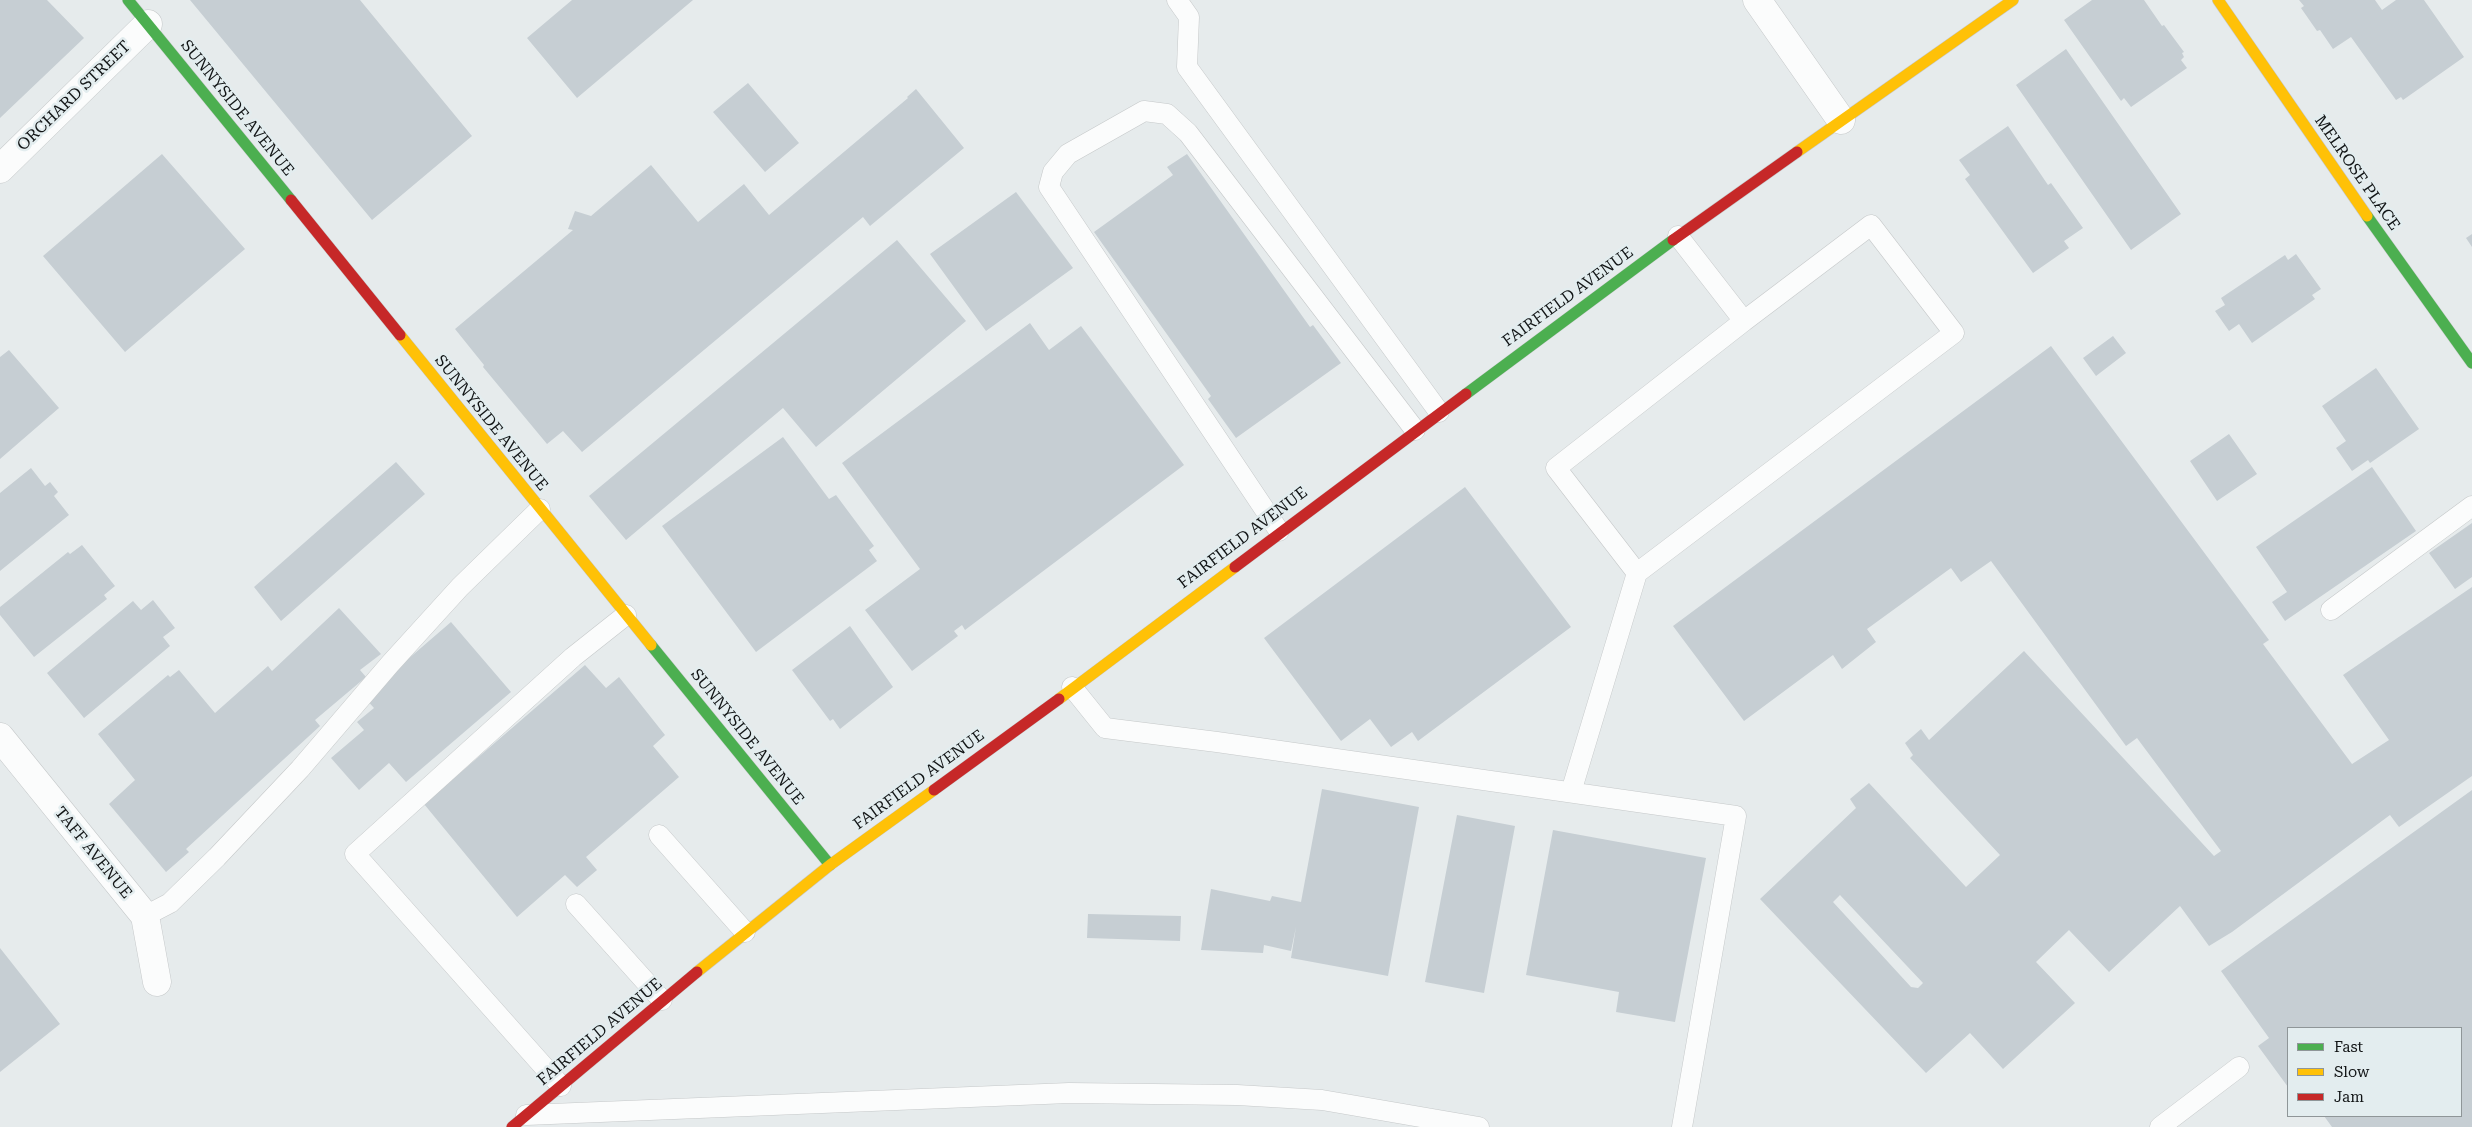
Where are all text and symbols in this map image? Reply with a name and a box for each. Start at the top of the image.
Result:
street label: SUNNYSIDE AVENUE [176,36,298,180]
street label: ORCHARD STREET [13,37,135,155]
street label: MELROSE PLACE [2310,112,2404,234]
street label: FAIRFIELD AVENUE [1499,243,1637,351]
street label: SUNNYSIDE AVENUE [430,351,552,495]
street label: FAIRFIELD AVENUE [1174,483,1312,593]
street label: SUNNYSIDE AVENUE [686,665,808,809]
street label: FAIRFIELD AVENUE [850,726,988,834]
street label: TAFF AVENUE [50,803,136,903]
street label: FAIRFIELD AVENUE [534,974,666,1090]
legend [2287,1027,2462,1117]
text: Fast [2334,1038,2363,1056]
text: Slow [2334,1063,2369,1081]
text: Jam [2334,1088,2364,1106]

